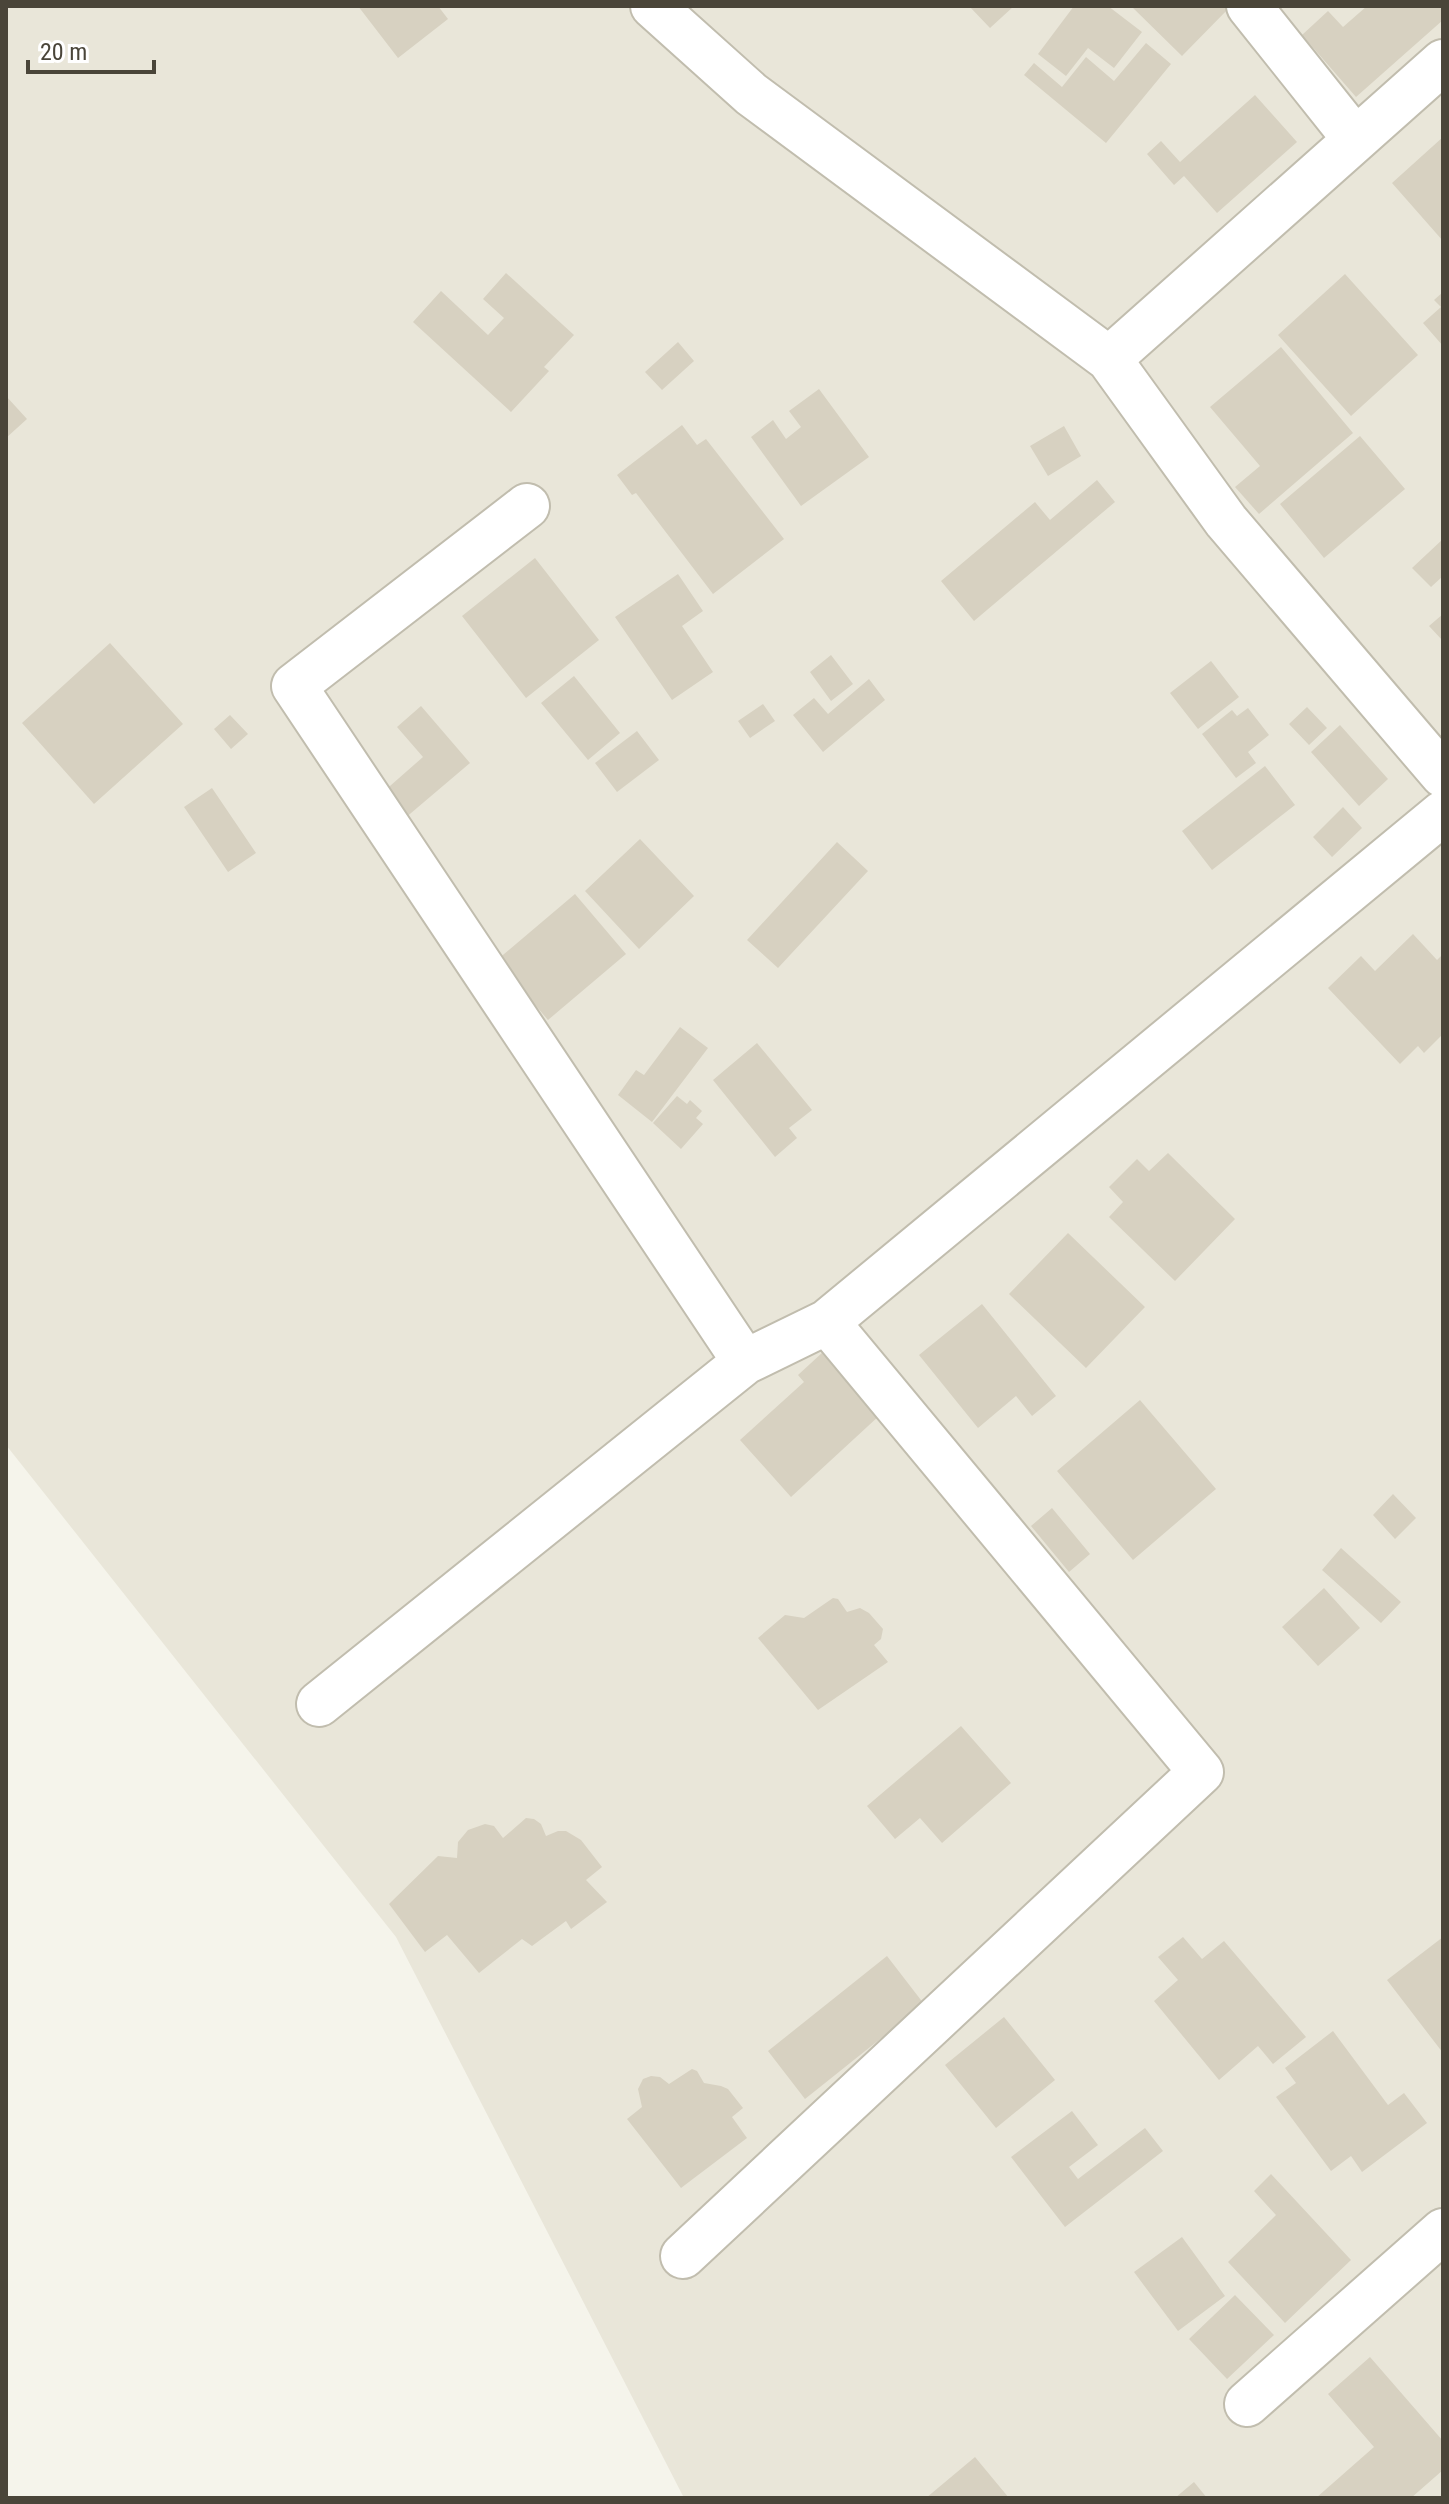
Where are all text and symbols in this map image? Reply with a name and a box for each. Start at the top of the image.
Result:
scale bar [28,24,154,74]
text: 20 m [40,38,87,66]

